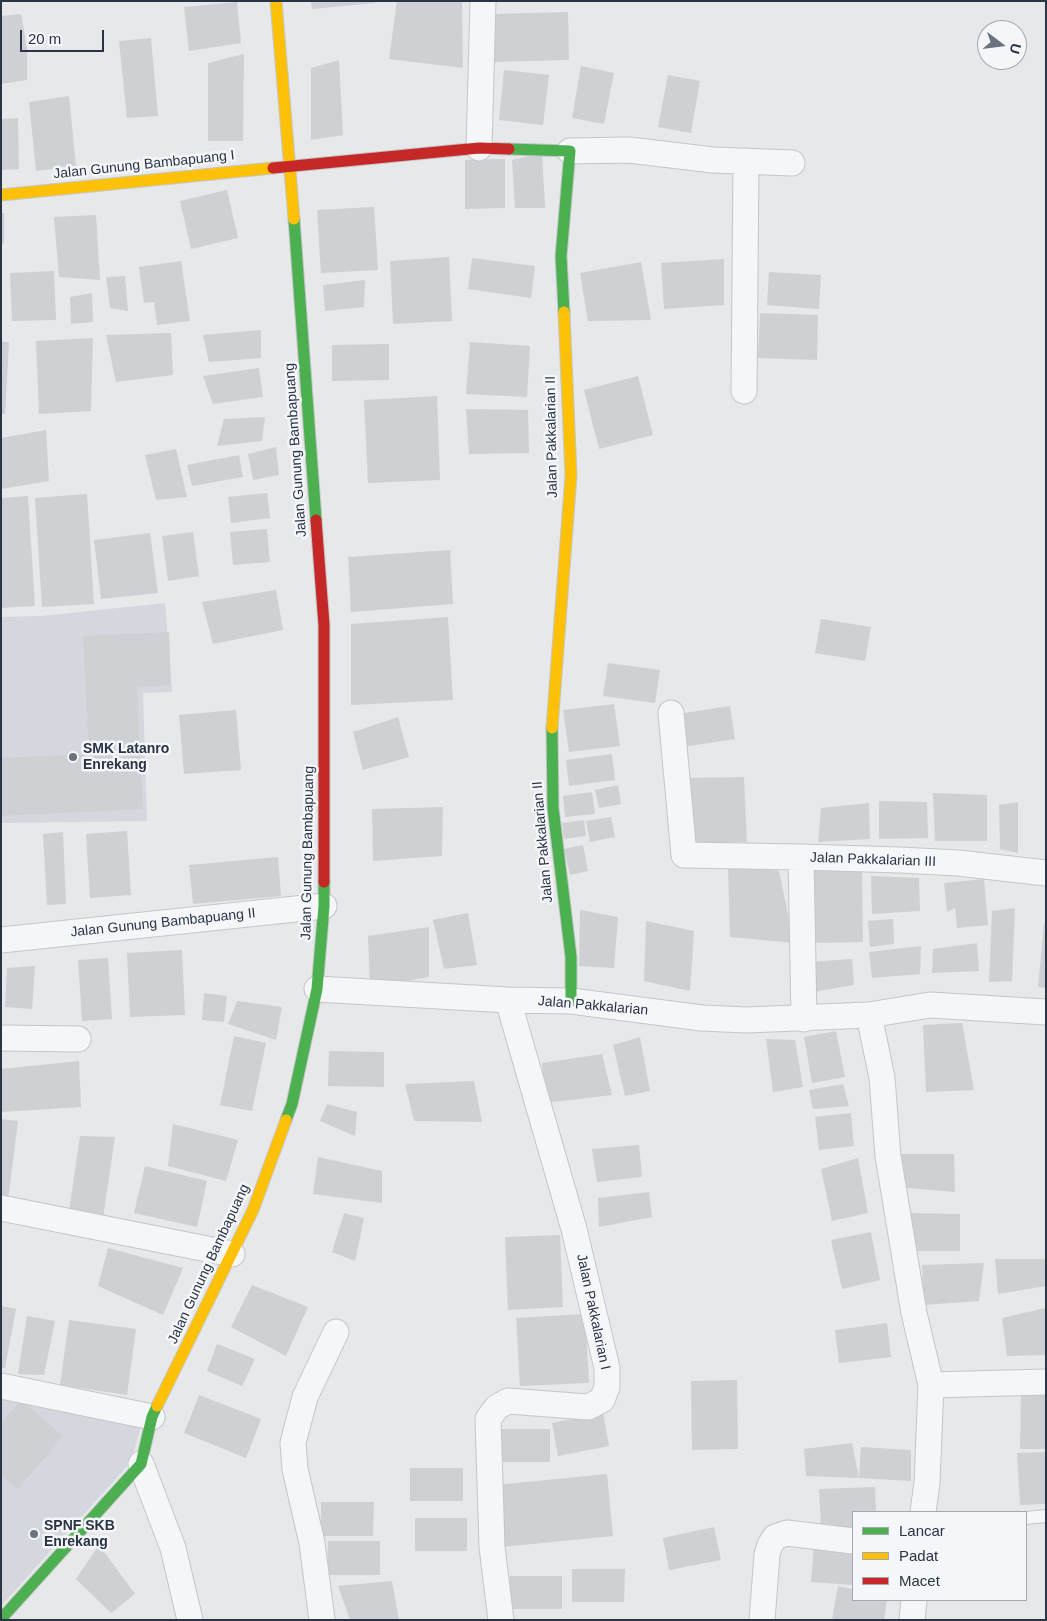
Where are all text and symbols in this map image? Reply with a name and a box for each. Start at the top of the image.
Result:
scale bar [22,20,106,52]
north arrow [977,20,1027,70]
text: 20 m [28,30,61,47]
text: U [1006,42,1025,56]
street label: Jalan Gunung Bambapuang I [53,147,235,183]
street label: Jalan Gunung Bambapuang [282,362,310,538]
street label: Jalan Pakkalarian II [543,376,561,498]
place label: SMK Latanro Enrekang [83,741,169,774]
marker: SMK Latanro Enrekang [67,751,79,763]
street label: Jalan Gunung Bambapuang [298,766,318,940]
street label: Jalan Pakkalarian II [529,780,557,904]
street label: Jalan Pakkalarian III [810,849,936,871]
street label: Jalan Gunung Bambapuang II [70,905,256,941]
street label: Jalan Pakkalarian [537,993,649,1019]
street label: Jalan Gunung Bambapuang [165,1181,253,1347]
street label: Jalan Pakkalarian I [572,1252,614,1372]
legend [852,1511,1027,1601]
place label: SPNF SKB Enrekang [44,1518,115,1550]
text: Lancar [899,1522,945,1539]
marker: SPNF SKB Enrekang [28,1528,40,1540]
text: Padat [899,1547,938,1564]
text: Macet [899,1572,940,1589]

